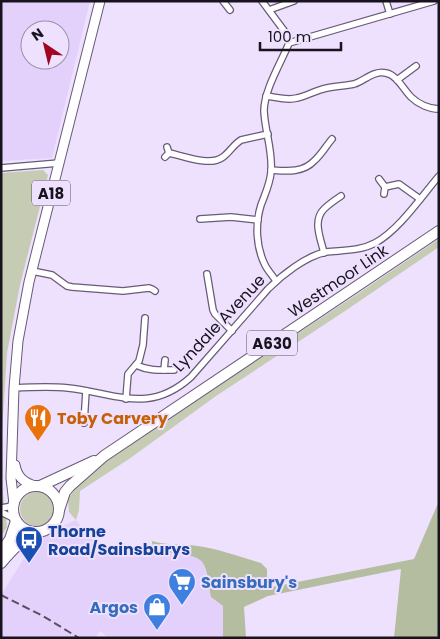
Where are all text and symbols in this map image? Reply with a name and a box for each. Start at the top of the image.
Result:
north arrow [20,20,70,70]
scale bar [260,20,341,52]
text: N [27,23,48,46]
text: 100 m [268,26,311,47]
road number: A18 [32,180,70,206]
street label: Westmoor Link [283,239,393,323]
street label: Lyndale Avenue [168,269,270,377]
road number: A630 [247,330,297,356]
restaurant icon: Toby Carvery [23,403,53,442]
place label: Toby Carvery [57,407,169,430]
place label: Thorne Road/Sainsburys [48,520,190,561]
bus stop icon: Thorne Road/Sainsburys [14,525,44,564]
supermarket icon: Sainsbury's [167,567,197,606]
place label: Sainsbury's [201,571,297,594]
shop icon: Argos [142,592,172,631]
place label: Argos [89,596,138,619]

